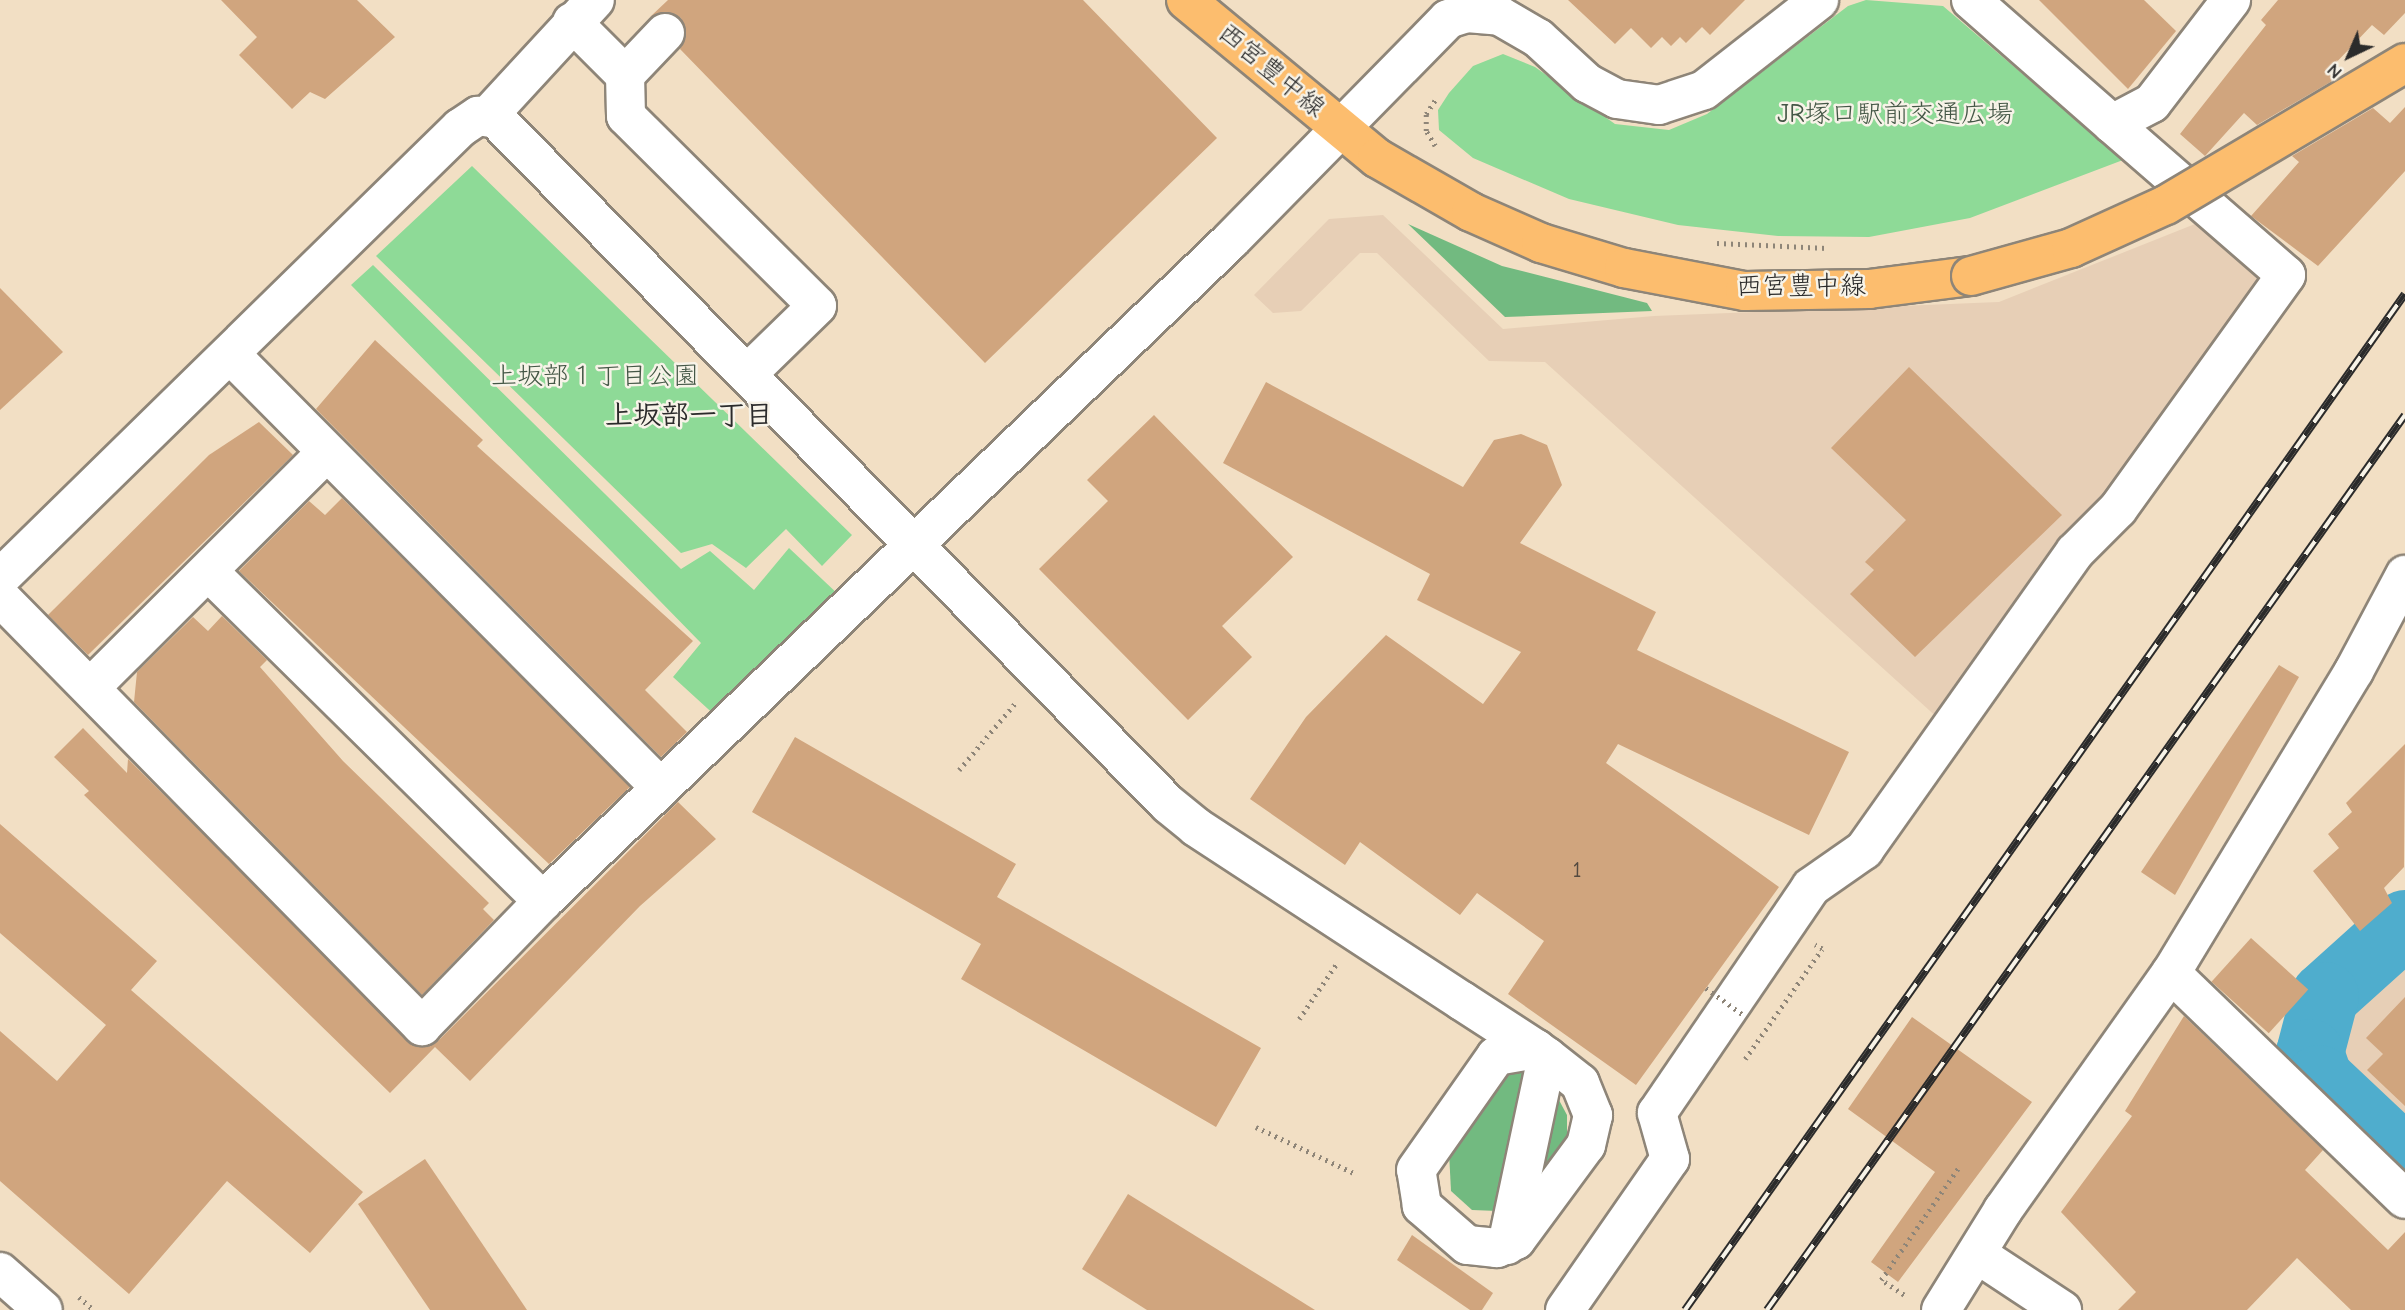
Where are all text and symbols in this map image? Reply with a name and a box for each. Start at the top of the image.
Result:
street label: 西宮豊中線 [1211,17,1331,125]
north arrow [2314,21,2384,91]
text: N [2322,59,2347,83]
park label: JR塚口駅前交通広場 [1777,99,2013,131]
street label: 西宮豊中線 [1736,271,1866,303]
park label: 上坂部１丁目公園 [491,361,699,393]
district label: 上坂部一丁目 [605,398,773,432]
house number: 1 [1572,856,1582,884]

